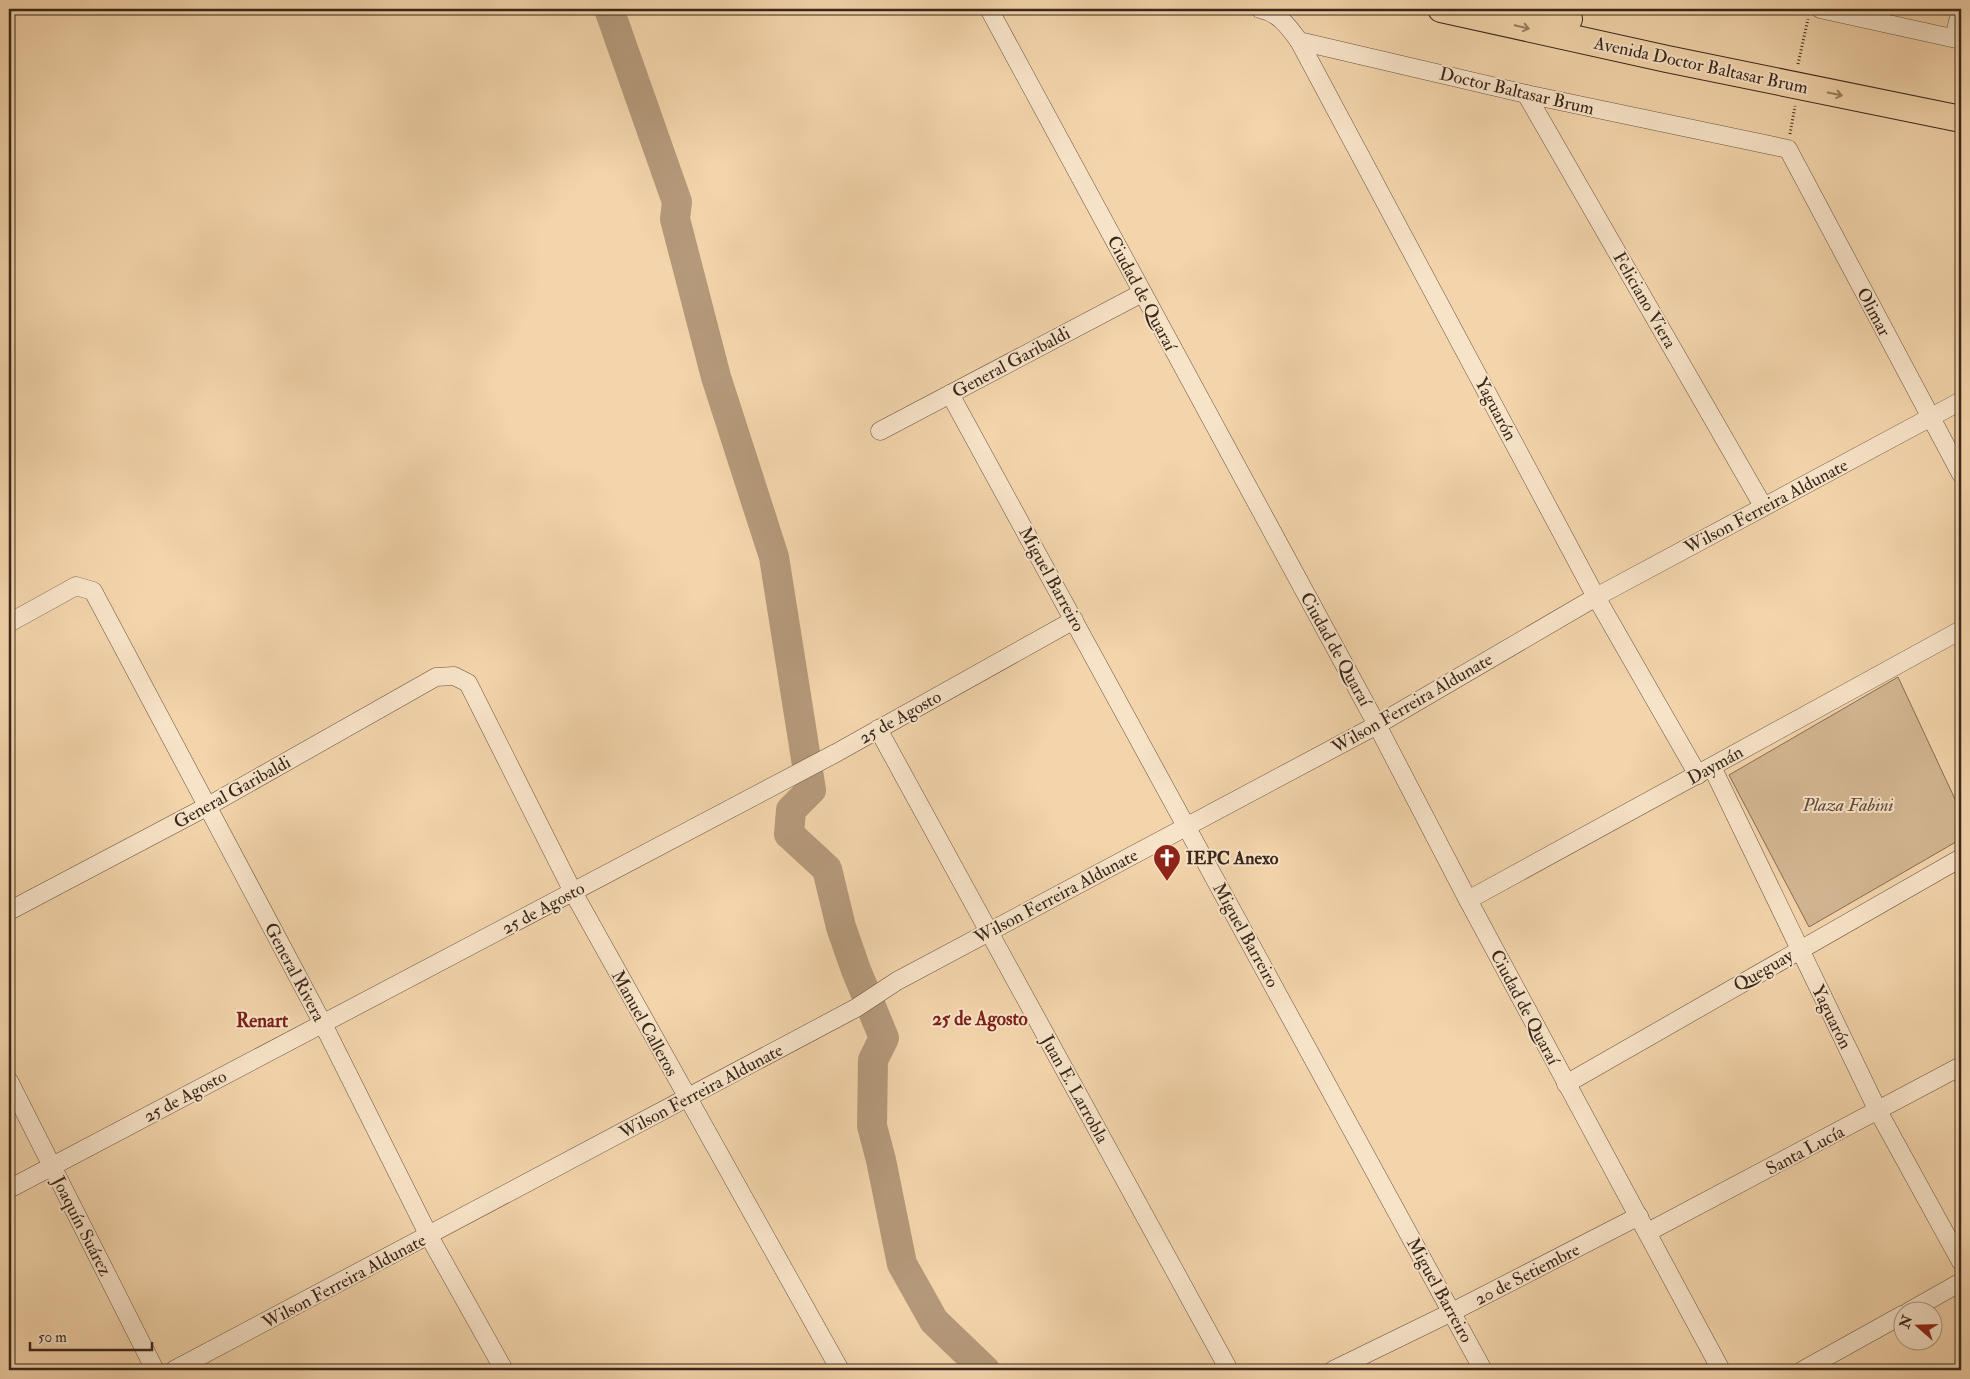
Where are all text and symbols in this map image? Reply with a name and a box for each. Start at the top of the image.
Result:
one-way arrow [1514,23,1530,32]
street label: Avenida Doctor Baltasar Brum [1591,31,1810,99]
street label: Doctor Baltasar Brum [1437,62,1597,120]
one-way arrow [1827,89,1843,99]
street label: Ciudad de Quaraí [1102,232,1182,356]
street label: Feliciano Viera [1608,248,1682,353]
street label: Olimar [1851,284,1896,341]
street label: General Garibaldi [948,322,1074,403]
street label: Yaguarón [1469,374,1522,445]
street label: Wilson Ferreira Aldunate [1680,453,1852,560]
street label: Miguel Barreiro [1013,523,1090,636]
street label: Ciudad de Quaraí [1295,588,1377,711]
street label: Wilson Ferreira Aldunate [1327,648,1497,759]
street label: 25 de Agosto [855,685,946,749]
street label: Daymán [1683,741,1747,790]
street label: General Garibaldi [170,751,295,834]
park label: Plaza Fabini [1802,794,1894,817]
street label: Wilson Ferreira Aldunate [970,843,1142,950]
church icon: IEPC Anexo [1152,843,1182,882]
place label: IEPC Anexo [1186,847,1279,870]
street label: 25 de Agosto [498,877,589,940]
street label: Miguel Barreiro [1207,879,1284,992]
street label: General Rivera [259,919,331,1026]
street label: Queguay [1729,944,1798,997]
street label: Ciudad de Quaraí [1485,946,1565,1070]
street label: Manuel Calleros [606,966,683,1080]
street label: Yaguarón [1806,981,1857,1053]
district label: 25 de Agosto [932,1007,1028,1032]
district label: Renart [236,1009,289,1033]
street label: Juan E. Larrobla [1035,1030,1114,1148]
street label: Wilson Ferreira Aldunate [615,1038,787,1145]
street label: 25 de Agosto [140,1065,231,1128]
street label: Santa Lucía [1762,1120,1849,1181]
street label: Joaquín Suárez [46,1171,117,1280]
street label: Wilson Ferreira Aldunate [258,1228,430,1335]
street label: Miguel Barreiro [1401,1234,1478,1347]
street label: 20 de Setiembre [1471,1238,1584,1311]
north arrow [1892,1302,1942,1352]
text: N [1896,1312,1917,1331]
scale bar [30,1319,152,1351]
text: 50 m [38,1328,67,1347]

